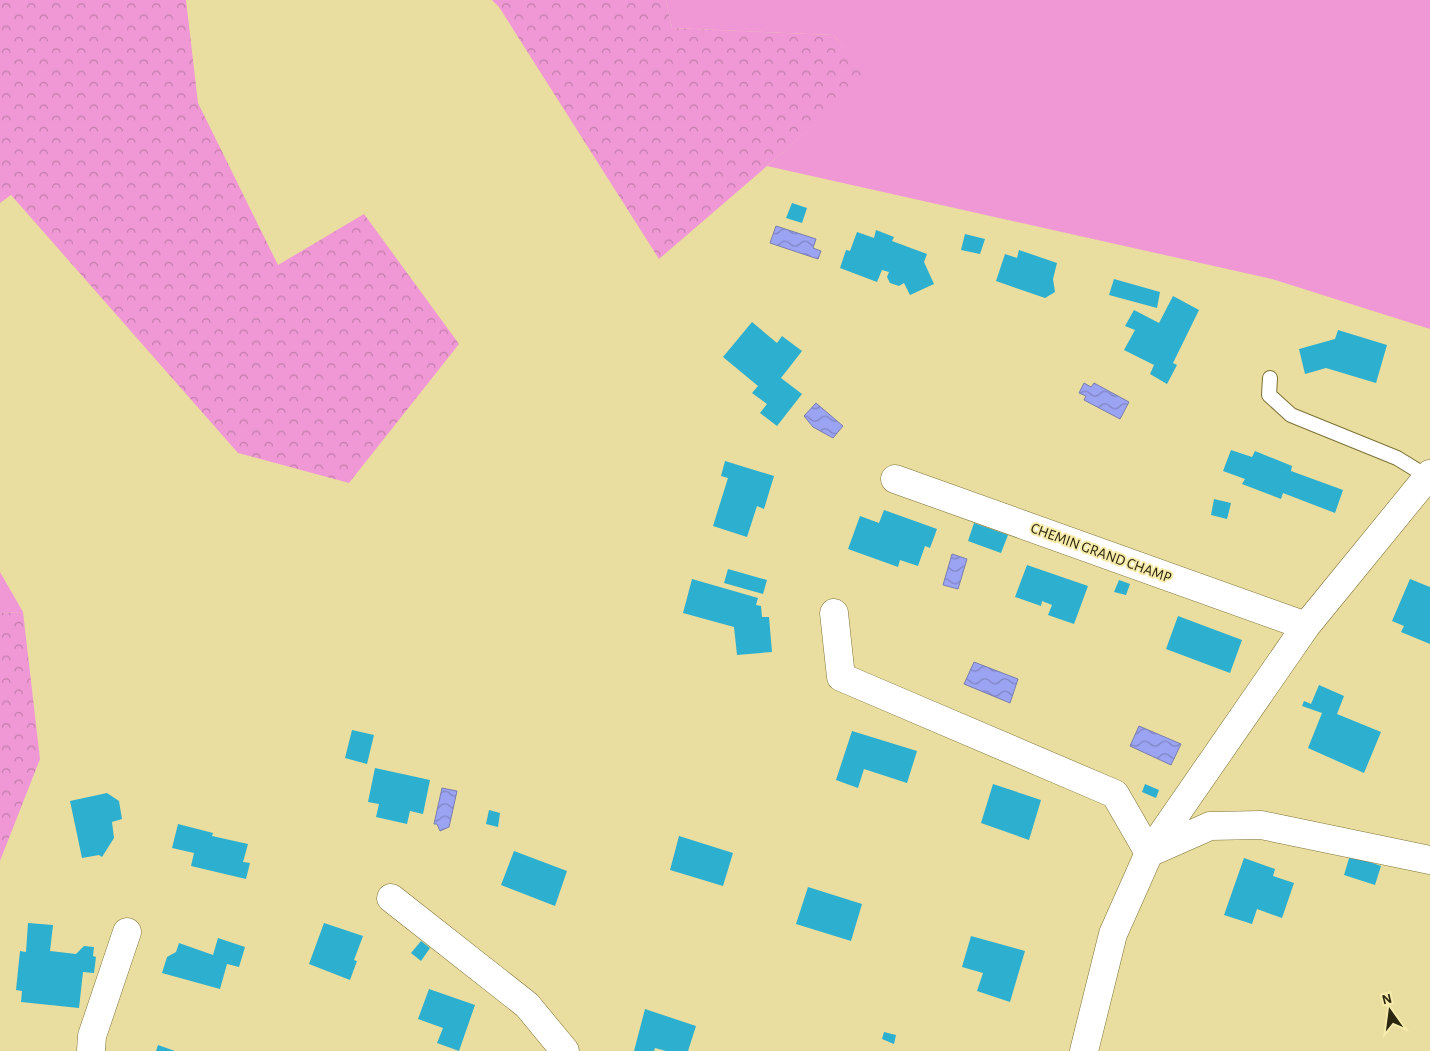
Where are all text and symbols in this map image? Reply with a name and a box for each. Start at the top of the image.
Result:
street label: CHEMIN GRAND CHAMP [1029,521,1174,586]
north arrow [1365,986,1415,1036]
text: N [1381,991,1394,1007]

